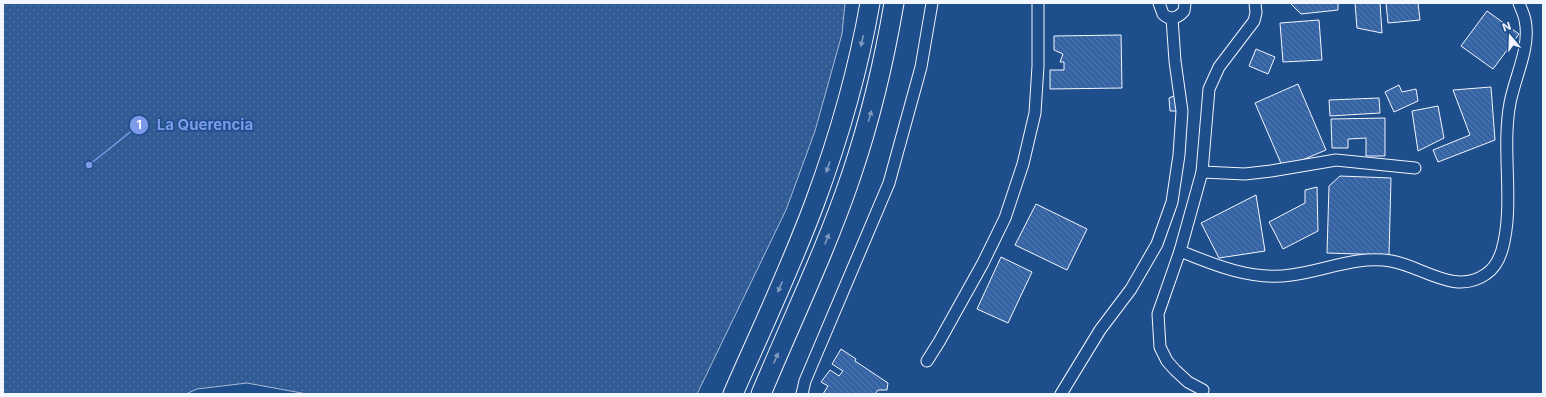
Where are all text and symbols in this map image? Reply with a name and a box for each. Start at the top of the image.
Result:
north arrow [1490,16,1530,56]
text: N [1500,19,1513,35]
one-way arrow [859,35,865,47]
one-way arrow [867,110,873,122]
callout: La Querencia [129,111,261,138]
text: La Querencia [157,115,253,134]
text: 1 [136,117,142,132]
one-way arrow [825,161,831,173]
one-way arrow [825,232,831,244]
one-way arrow [776,282,782,294]
one-way arrow [773,353,779,364]

